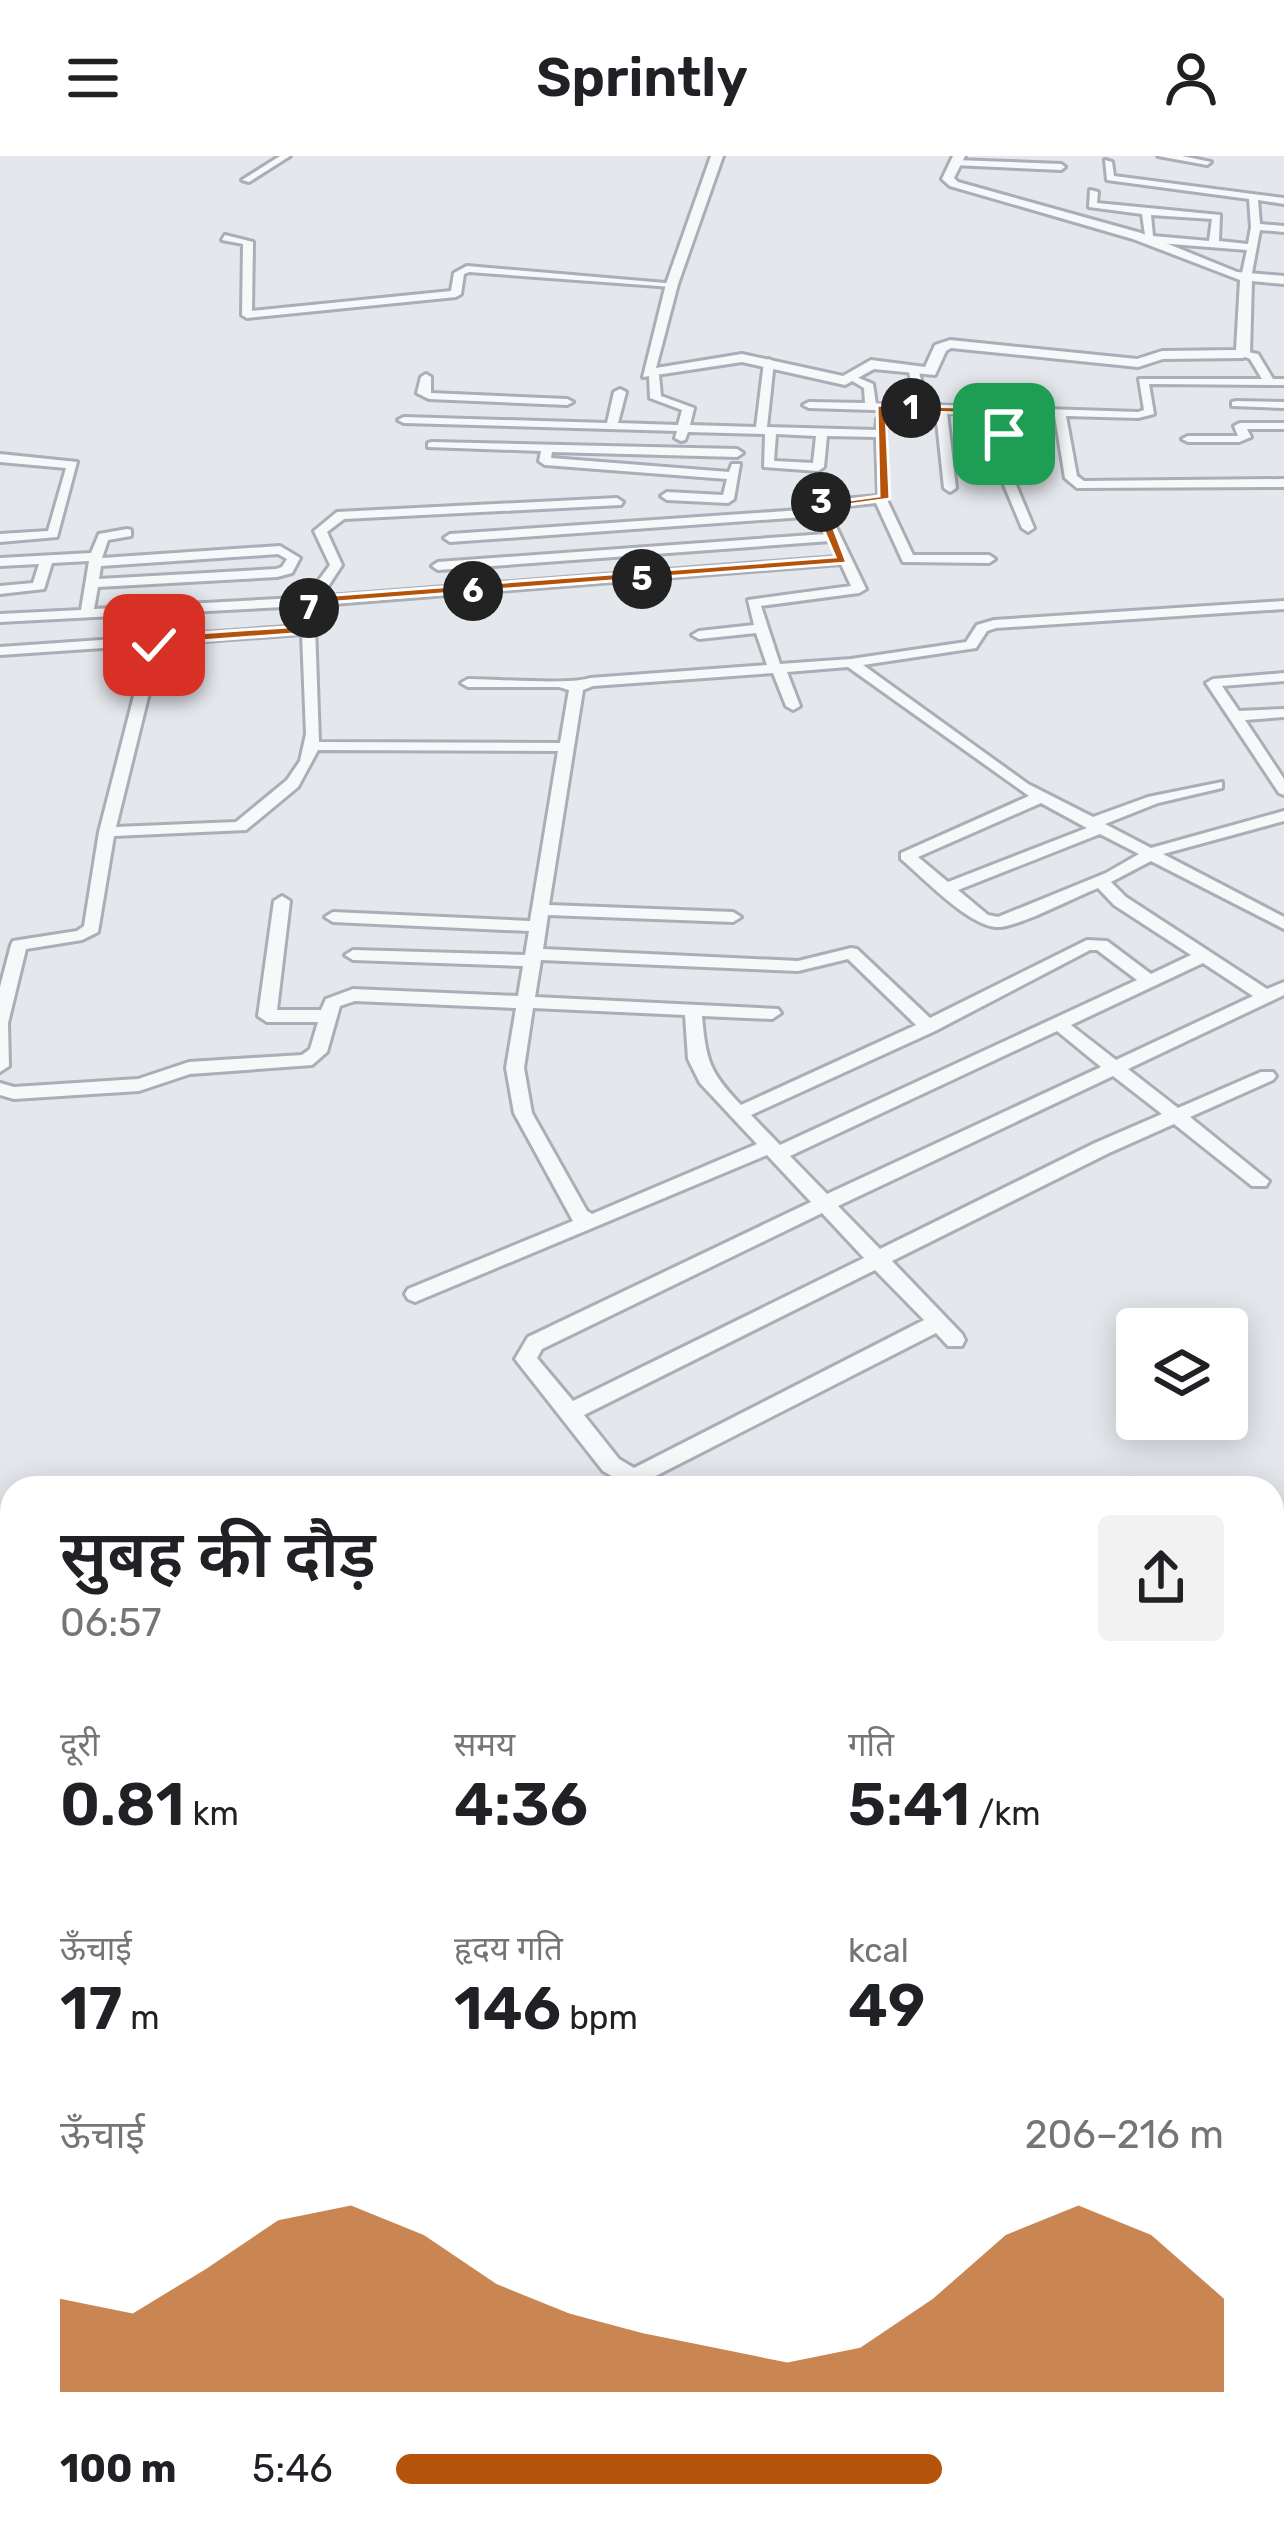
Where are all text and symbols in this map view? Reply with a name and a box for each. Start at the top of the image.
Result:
icon: menu [60,45,126,111]
icon: person [1158,45,1224,111]
text: Sprintly [536,46,748,110]
pin: 1 [881,378,941,438]
pin [953,383,1055,485]
text: 1 [903,388,919,427]
icon: arrive [971,401,1037,467]
pin: 3 [791,472,851,532]
text: 3 [810,482,832,521]
pin: 5 [612,549,672,609]
text: 5 [631,559,653,598]
pin: 6 [443,561,503,621]
text: 6 [462,571,484,610]
pin: 7 [279,578,339,638]
text: 7 [300,588,318,627]
pin [103,594,205,696]
icon: check [121,612,187,678]
map controls [1116,1308,1248,1440]
button: layers [1116,1308,1248,1440]
text: सुबह की दौड़ [60,1515,376,1594]
button: share [1098,1515,1224,1641]
text: 06:57 [60,1600,161,1646]
text: दूरी [60,1725,100,1764]
text: समय [454,1725,515,1764]
text: गति [848,1725,894,1764]
text: 0.81 [60,1769,184,1840]
text: 4:36 [454,1769,588,1840]
text: 5:41 [848,1769,970,1840]
text: km [184,1794,239,1833]
text: /km [970,1794,1041,1833]
text: ऊँचाई [60,1929,132,1968]
text: हृदय गति [454,1929,563,1968]
text: kcal [848,1931,909,1970]
text: 49 [848,1970,925,2041]
text: 17 [60,1973,122,2044]
text: 146 [454,1973,561,2044]
text: m [122,1998,160,2037]
text: bpm [561,1998,638,2037]
text: ऊँचाई [60,2112,145,2158]
text: 206–216 m [1025,2112,1224,2158]
text: 100 m [60,2446,176,2492]
text: 5:46 [252,2446,333,2492]

